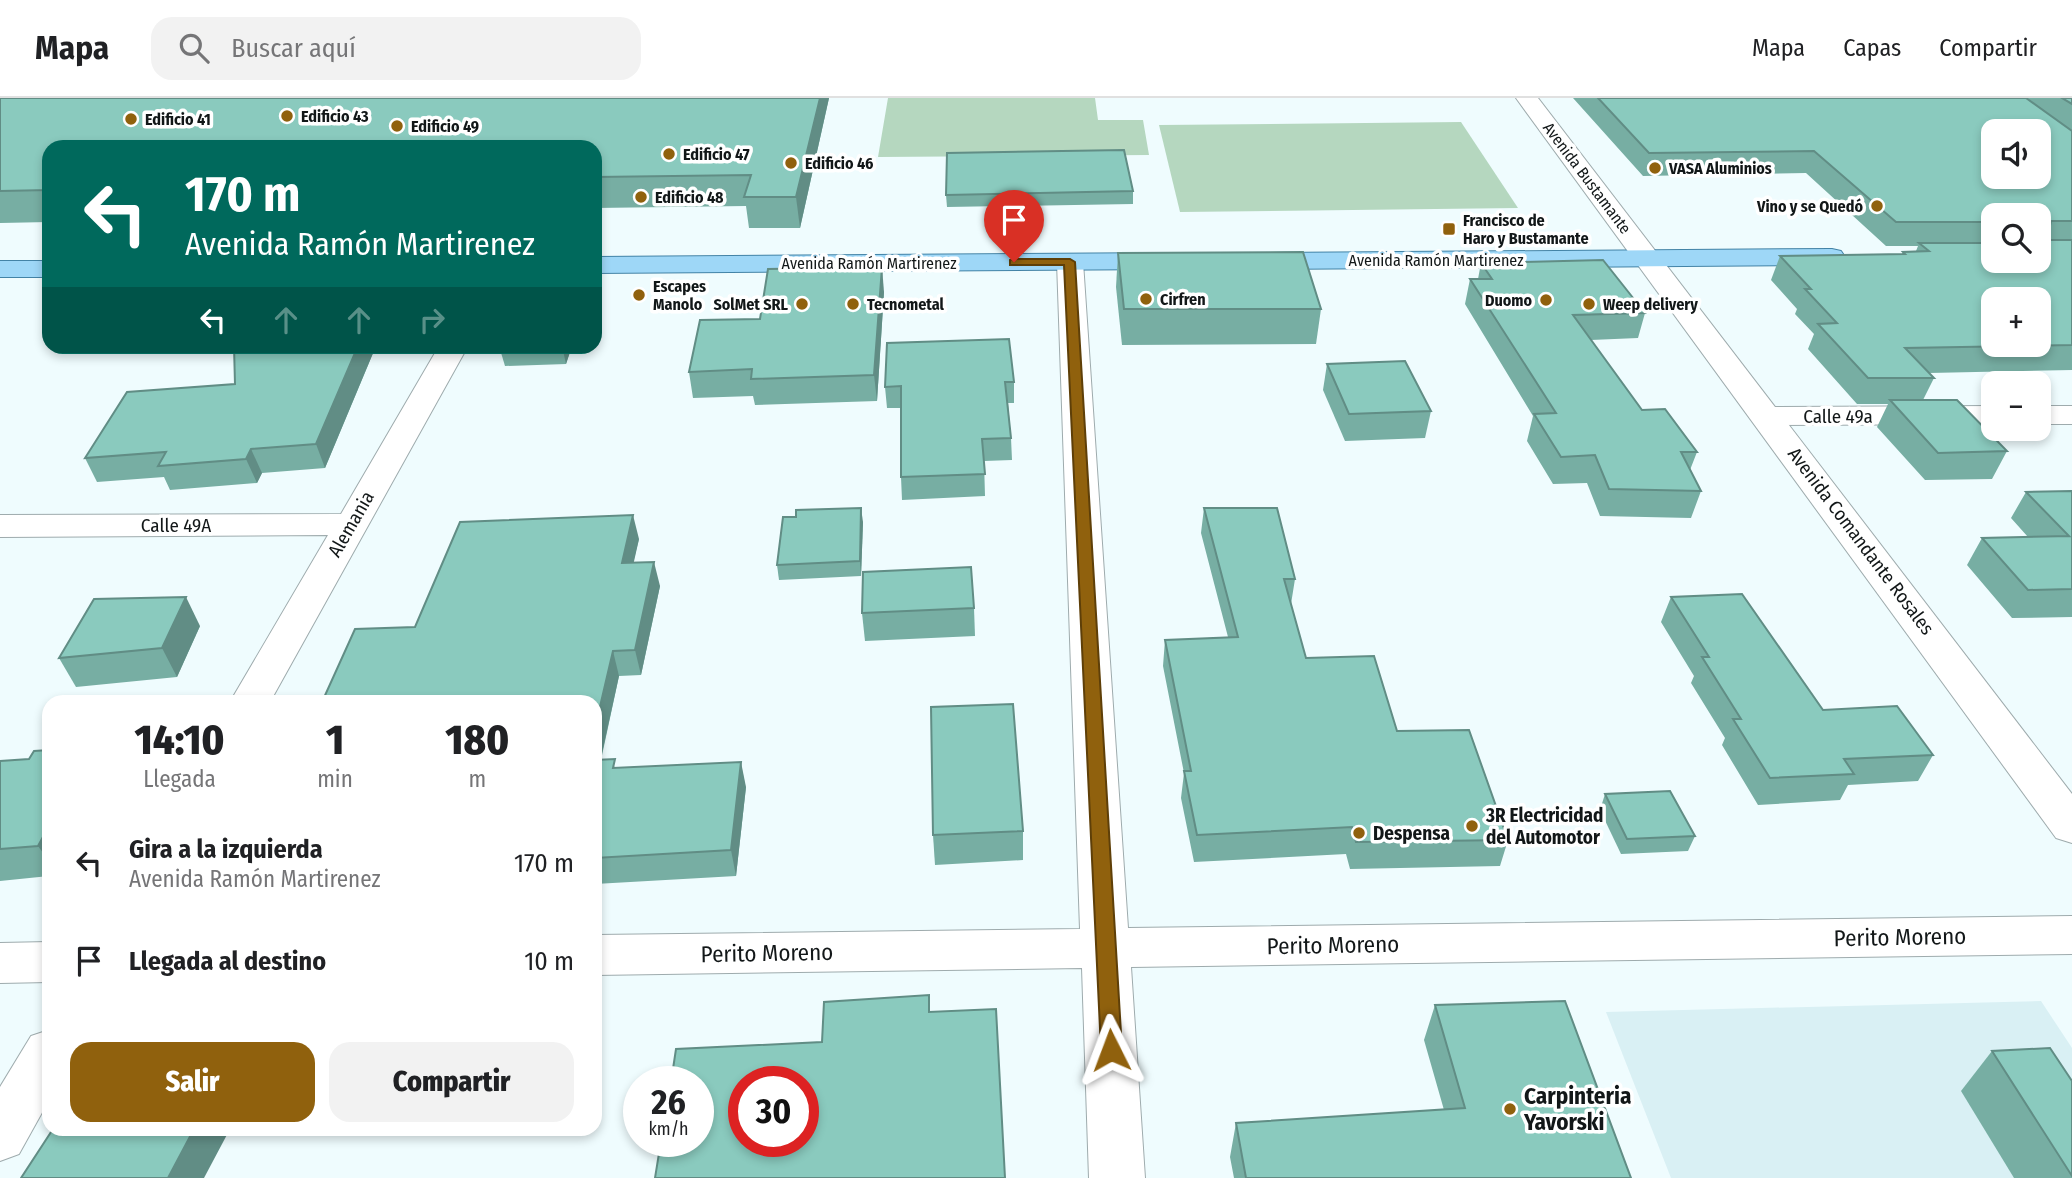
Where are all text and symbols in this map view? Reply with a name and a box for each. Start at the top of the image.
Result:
search box [151,17,641,80]
text: Mapa [35,28,109,68]
icon: search [175,29,213,67]
text: Buscar aquí [231,33,356,64]
text: Mapa [1752,34,1805,62]
text: Capas [1843,34,1901,62]
text: Compartir [1939,34,2037,62]
place label: Edificio 43 [301,107,369,126]
marker: Edificio 43 [279,108,295,124]
place label: Edificio 41 [145,110,211,129]
marker: Edificio 41 [123,111,139,127]
place label: Edificio 49 [411,117,479,136]
marker: Edificio 49 [389,118,405,134]
street label: Avenida Bustamante [1539,119,1635,237]
map controls [1981,119,2051,441]
button: sound [1981,119,2051,189]
place label: Edificio 47 [683,145,750,164]
marker: Edificio 47 [661,146,677,162]
place label: Edificio 46 [805,154,873,173]
marker: Edificio 46 [783,155,799,171]
place label: VASA Aluminios [1668,159,1772,178]
marker: VASA Aluminios [1647,160,1663,176]
text: 170 m [185,165,301,224]
icon: left [70,168,161,259]
place label: Edificio 48 [655,188,724,207]
marker: Edificio 48 [633,189,649,205]
pin [984,190,1044,262]
place label: Vino y se Quedó [1756,197,1863,216]
marker: Vino y se Quedó [1869,198,1885,214]
icon: arrive [995,201,1033,239]
button: search [1981,203,2051,273]
place label: Francisco de Haro y Bustamante [1463,211,1589,248]
marker: Francisco de Haro y Bustamante [1441,221,1457,237]
text: Avenida Ramón Martirenez [185,225,535,263]
street label: Avenida Ramón Martirenez [1349,251,1523,270]
street label: Avenida Ramón Martirenez [782,254,956,273]
place label: Escapes Manolo [653,277,706,314]
marker: Escapes Manolo [631,287,647,303]
button: + [1981,287,2051,357]
place label: Cirfren [1160,290,1206,309]
marker: Cirfren [1138,291,1154,307]
place label: Duomo [1485,291,1532,310]
marker: Duomo [1538,292,1554,308]
place label: SolMet SRL [713,295,789,314]
place label: Tecnometal [867,295,945,314]
place label: Weep delivery [1603,295,1698,314]
marker: SolMet SRL [794,296,810,312]
marker: Tecnometal [845,296,861,312]
marker: Weep delivery [1581,296,1597,312]
icon: left [194,301,232,339]
icon: ahead [267,301,305,339]
icon: ahead [340,301,378,339]
icon: right [413,301,451,339]
button: − [1981,371,2051,441]
street label: Calle 49a [1803,405,1873,428]
street label: Avenida Comandante Rosales [1783,443,1939,639]
street label: Alemania [323,487,379,561]
street label: Calle 49A [141,514,211,537]
text: 14:10 [135,715,225,765]
text: 1 [326,715,344,765]
text: 180 [445,715,509,765]
text: Llegada [143,765,216,793]
text: min [317,765,353,793]
text: m [469,765,486,793]
place label: 3R Electricidad del Automotor [1485,804,1603,849]
marker: 3R Electricidad del Automotor [1464,818,1480,834]
place label: Despensa [1373,822,1450,845]
marker: Despensa [1351,825,1367,841]
text: Gira a la izquierda [129,834,323,865]
icon: left [70,844,108,882]
text: 170 m [514,848,574,879]
text: Avenida Ramón Martirenez [129,865,381,893]
street label: Perito Moreno [1833,922,1967,952]
street label: Perito Moreno [1266,930,1400,960]
street label: Perito Moreno [700,938,834,968]
icon: arrive [70,942,108,980]
text: Llegada al destino [129,946,326,977]
text: 10 m [524,946,574,977]
position arrow [1074,1013,1148,1087]
button: Salir [70,1042,315,1122]
button: Compartir [329,1042,574,1122]
speed limit sign: 30 [728,1066,819,1157]
text: 26 [651,1081,686,1123]
place label: Carpinteria Yavorski [1523,1082,1631,1136]
marker: Carpinteria Yavorski [1502,1101,1518,1117]
text: km/h [648,1118,689,1140]

